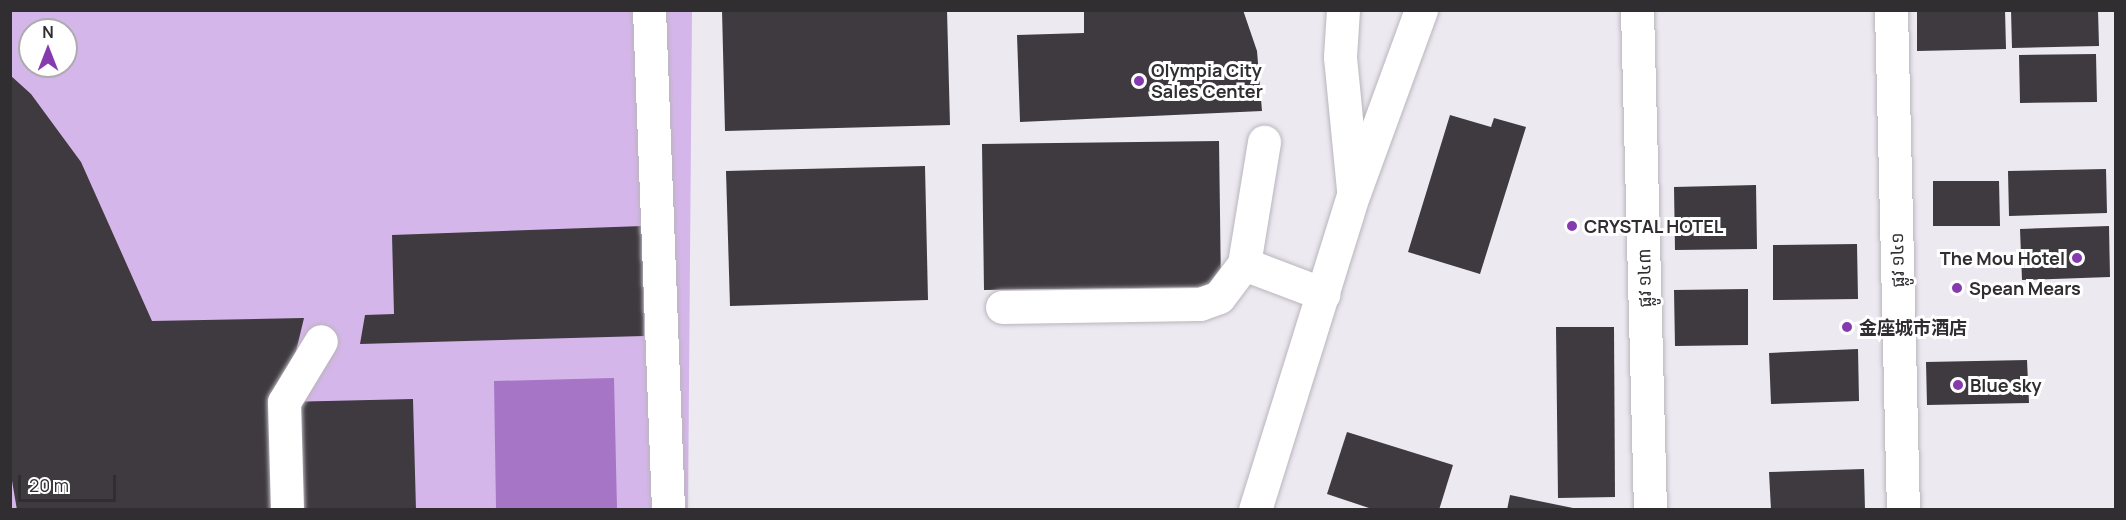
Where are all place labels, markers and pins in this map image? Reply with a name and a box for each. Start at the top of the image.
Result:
place label: Olympia City Sales Center [1151,60,1263,103]
marker: Olympia City Sales Center [1132,74,1146,88]
place label: CRYSTAL HOTEL [1584,215,1724,237]
marker: CRYSTAL HOTEL [1565,219,1579,233]
place label: The Mou Hotel [1940,247,2065,269]
marker: The Mou Hotel [2070,251,2084,265]
place label: Spean Mears [1969,277,2081,299]
marker: Spean Mears [1950,281,1964,295]
place label: 金座城市酒店 [1859,316,1967,338]
marker: 金座城市酒店 [1840,320,1854,334]
place label: Blue sky [1970,374,2042,396]
marker: Blue sky [1951,378,1965,392]

